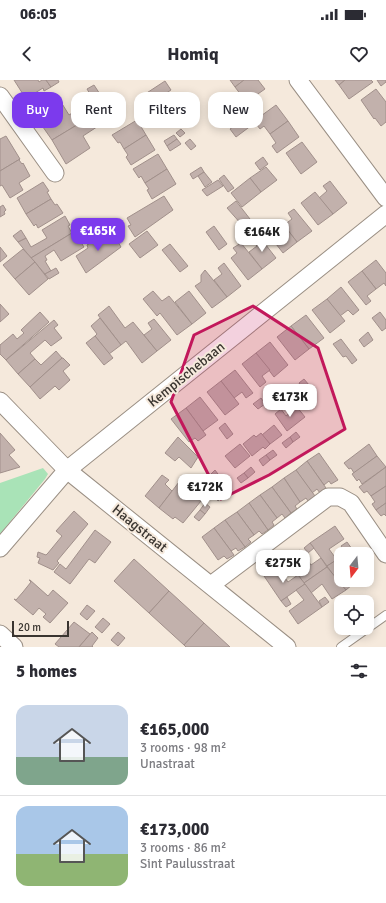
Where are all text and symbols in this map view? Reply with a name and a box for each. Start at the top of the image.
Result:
text: 06:05 [20,5,57,23]
icon: back [16,43,38,65]
text: Homiq [167,43,219,65]
icon: heart [348,43,370,65]
chip: Buy [12,92,63,128]
chip: Rent [71,92,126,128]
chip: Filters [134,92,200,128]
chip: New [208,92,263,128]
pin: €165K [70,218,126,252]
pin: €164K [234,219,290,253]
text: €165K [80,223,116,239]
text: €164K [244,224,280,240]
street label: Kempischebaan [144,338,228,411]
pin: €173K [262,384,318,418]
text: €173K [272,389,308,405]
pin: €172K [177,474,233,508]
text: €172K [187,479,223,495]
street label: Haagstraat [109,501,171,556]
north arrow [334,547,374,587]
map controls [334,547,374,635]
pin: €275K [255,550,311,584]
text: €275K [265,555,301,571]
button: locate [334,595,374,635]
scale bar [12,619,69,638]
text: 20 m [18,621,41,634]
icon: filters [348,660,370,682]
text: 5 homes [16,661,77,682]
text: €165,000 [140,719,209,740]
icon: home [48,721,96,769]
text: 3 rooms · 98 m² [140,740,226,756]
text: Unastraat [140,756,195,772]
text: €173,000 [140,819,209,840]
icon: home [48,822,96,870]
text: 3 rooms · 86 m² [140,840,226,856]
text: Sint Paulusstraat [140,856,235,872]

